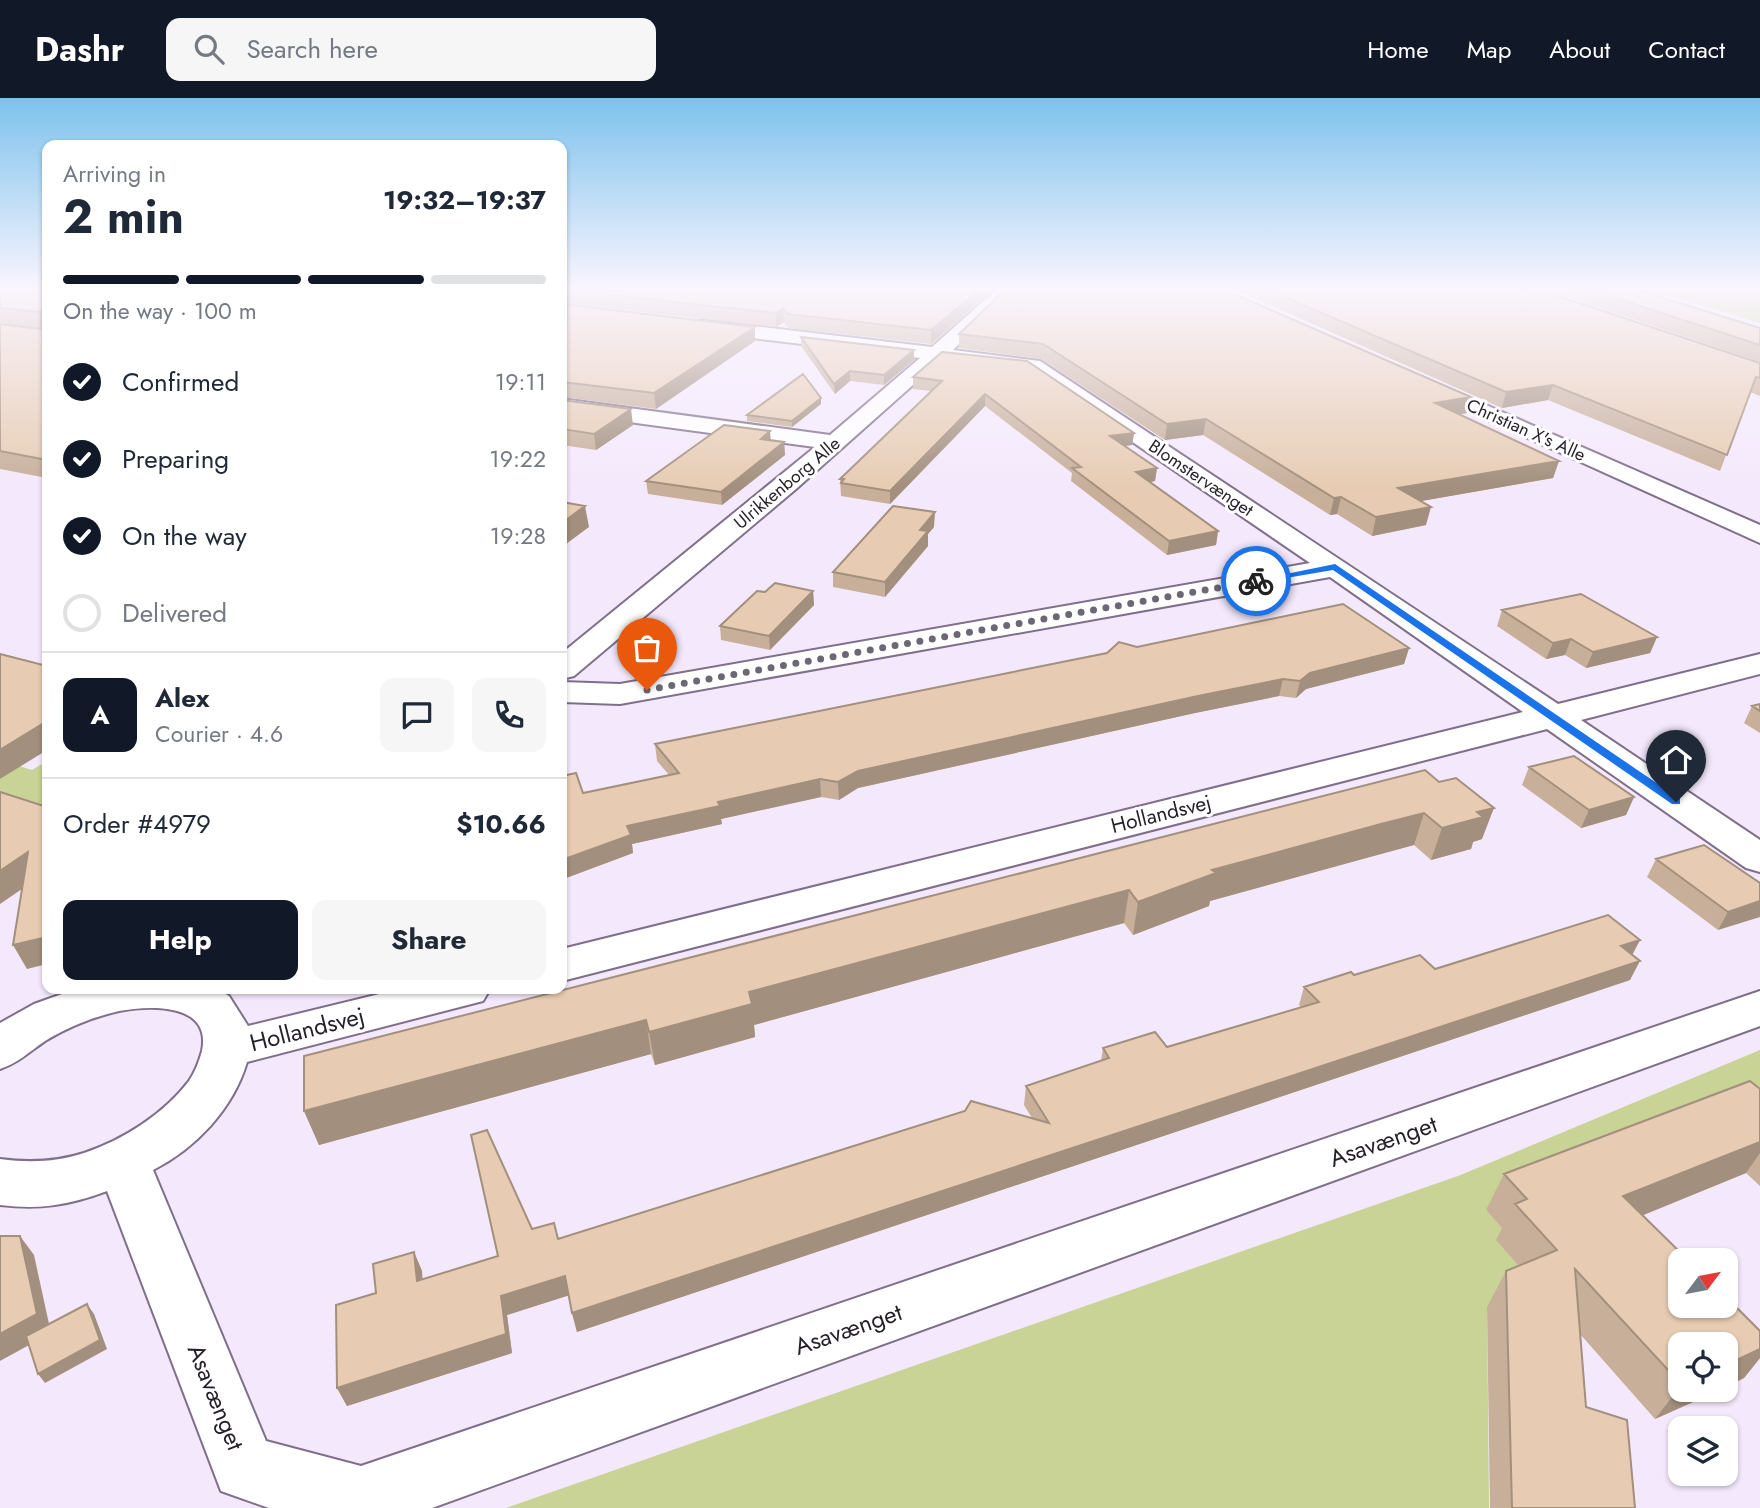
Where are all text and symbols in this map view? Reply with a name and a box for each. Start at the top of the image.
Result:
search box [166,18,656,81]
text: Dashr [35,26,124,73]
icon: search [190,30,228,68]
text: Search here [246,30,378,68]
text: Home [1367,32,1429,67]
text: Map [1467,32,1511,67]
text: About [1549,32,1610,67]
text: Contact [1648,32,1725,67]
text: Arriving in [63,157,166,191]
text: 19:32–19:37 [383,181,546,219]
text: 2 min [63,184,184,250]
text: On the way · 100 m [63,294,257,328]
icon: check [63,363,101,401]
text: Confirmed [122,363,239,401]
text: 19:11 [495,365,546,399]
street label: Christian X's Alle [1462,392,1590,468]
street label: Ulrikkenborg Alle [728,431,846,535]
street label: Blomstervænget [1143,433,1259,523]
icon: check [63,440,101,478]
text: Preparing [122,440,229,478]
text: 19:22 [489,442,546,476]
icon: check [63,517,101,555]
text: On the way [122,517,247,555]
text: 19:28 [490,519,546,553]
courier [1221,546,1291,616]
icon: bike [1237,562,1275,600]
text: Delivered [122,594,227,632]
pin [617,618,677,690]
icon: bag [628,629,666,667]
button: chat [380,678,454,752]
button: phone [472,678,546,752]
text: Alex [155,679,209,717]
text: A [90,696,110,734]
text: Courier · 4.6 [155,717,283,751]
pin [1646,730,1706,802]
icon: home [1657,741,1695,779]
street label: Hollandsvej [1108,787,1214,841]
text: Order #4979 [63,805,211,843]
text: $10.66 [456,805,546,843]
button: Help [63,900,298,980]
button: Share [312,900,546,980]
street label: Hollandsvej [246,998,368,1060]
street label: Asavænget [1324,1106,1442,1176]
north arrow [1668,1248,1738,1318]
map controls [1668,1248,1738,1486]
street label: Asavænget [789,1294,907,1364]
button: locate [1668,1332,1738,1402]
street label: Asavænget [179,1339,253,1456]
button: layers [1668,1416,1738,1486]

